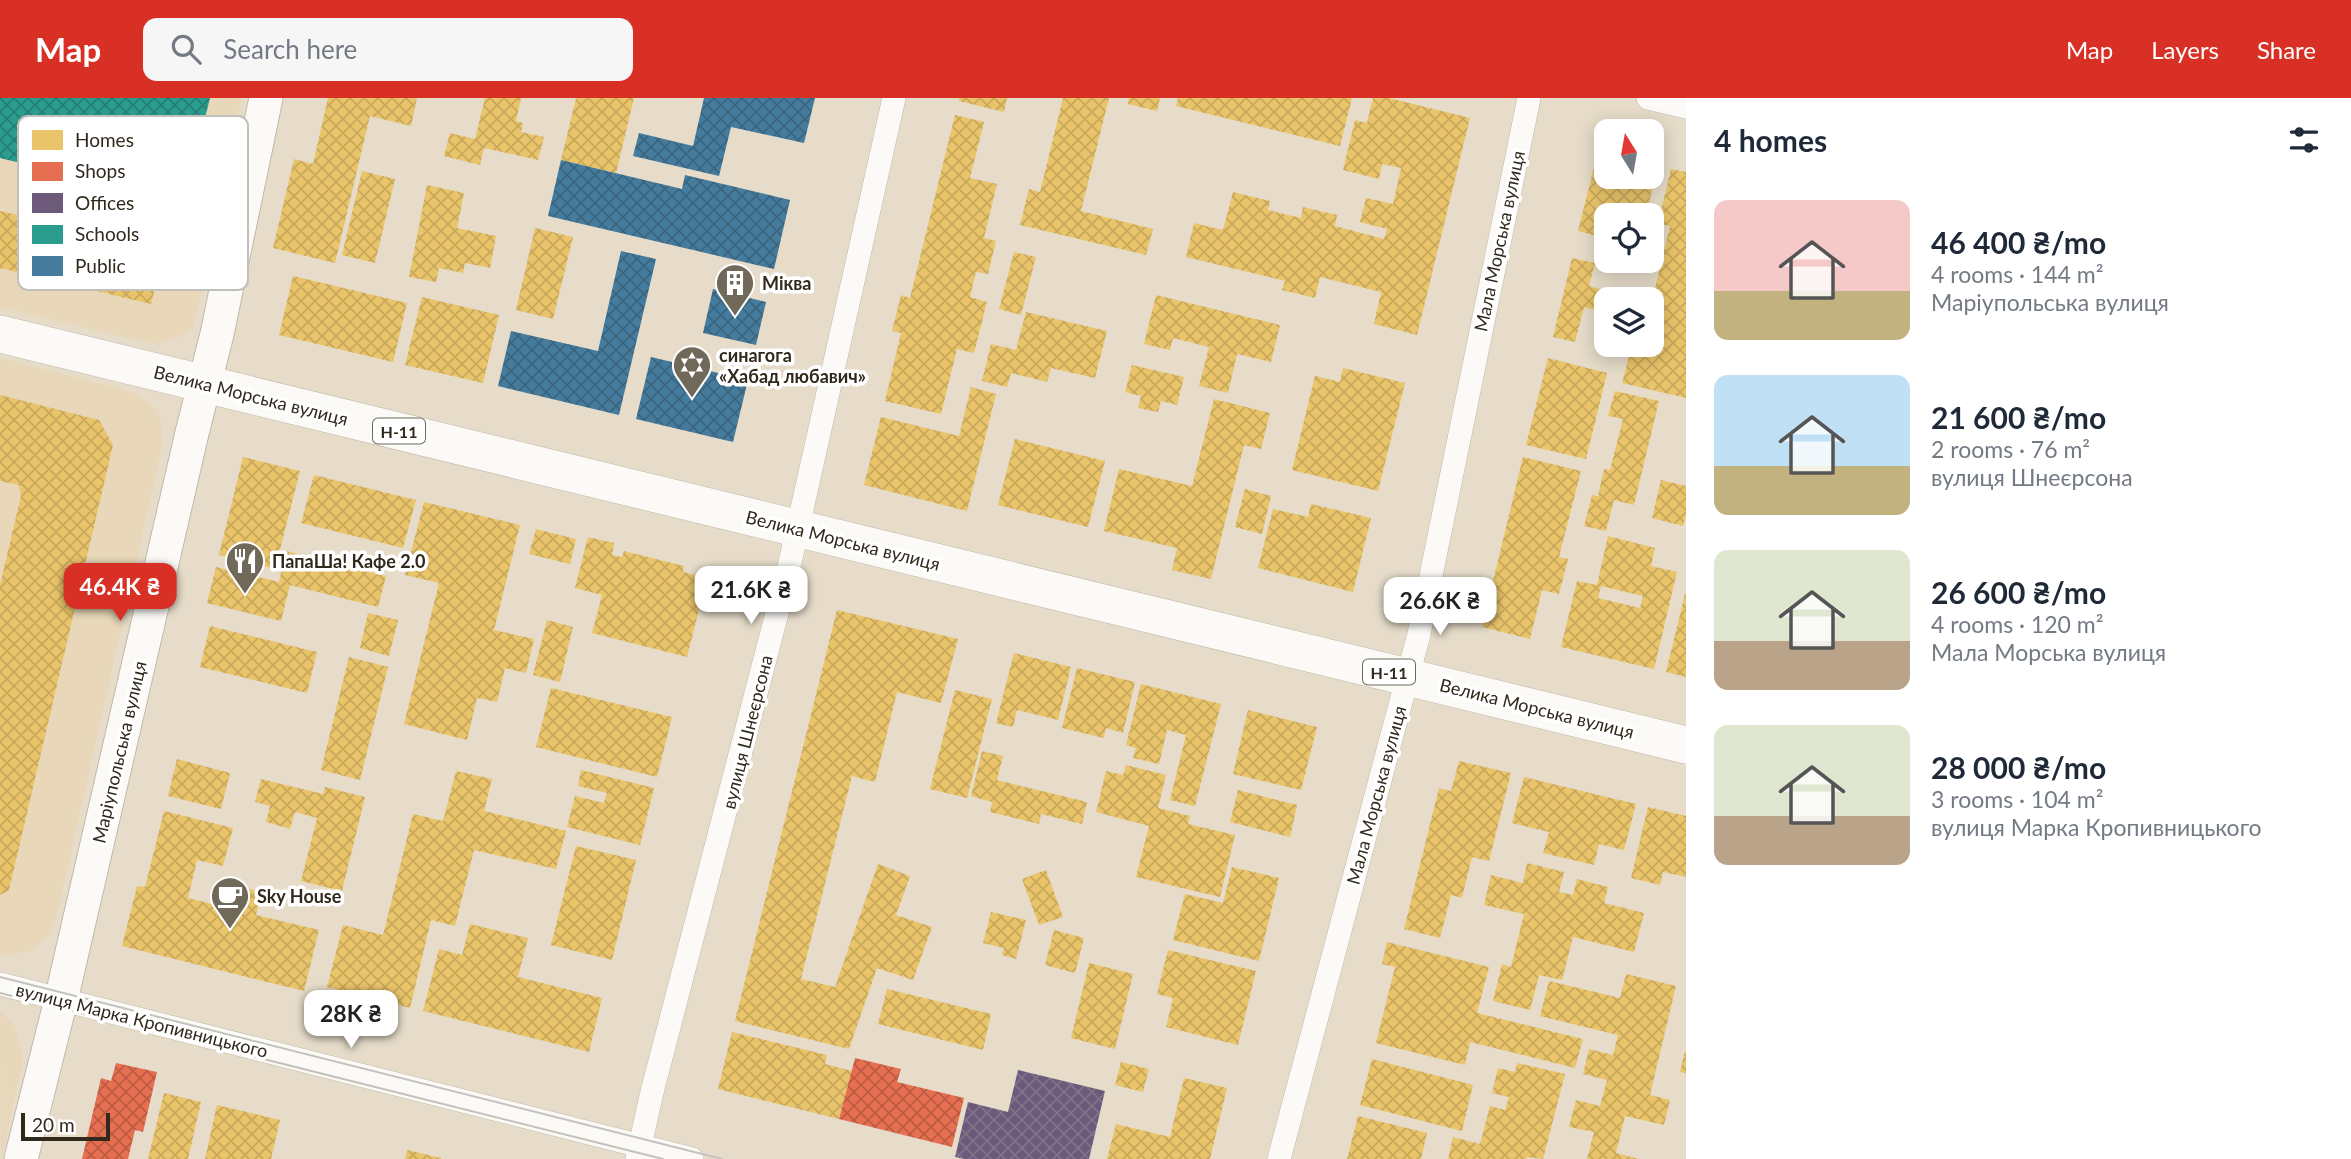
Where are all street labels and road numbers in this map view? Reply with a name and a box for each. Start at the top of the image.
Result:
street label: Мала Морська вулиця [1469,149,1529,333]
street label: Велика Морська вулиця [152,360,350,430]
road number: Н-11 [373,418,425,444]
street label: Велика Морська вулиця [744,505,942,575]
street label: вулиця Шнеєрсона [717,653,777,811]
street label: Маріупольська вулиця [87,659,151,845]
road number: Н-11 [1363,660,1415,684]
street label: Велика Морська вулиця [1438,673,1636,743]
street label: Мала Морська вулиця [1342,703,1410,887]
street label: вулиця Марка Кропивницького [14,978,270,1062]

